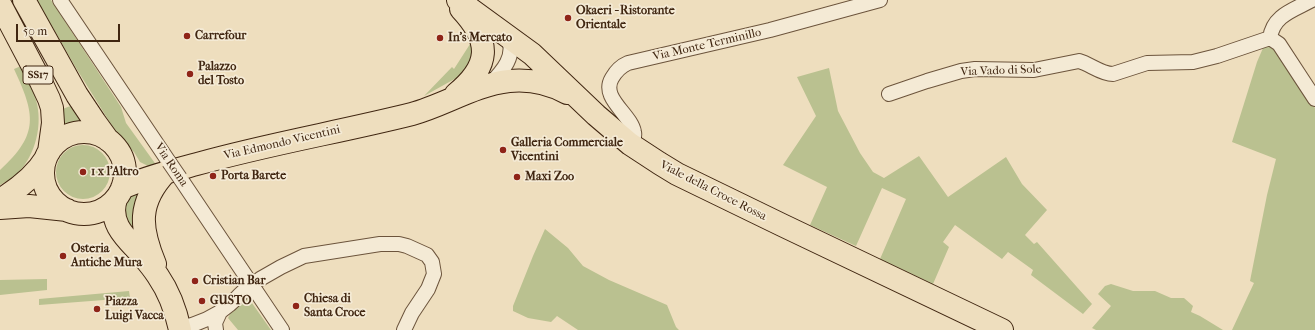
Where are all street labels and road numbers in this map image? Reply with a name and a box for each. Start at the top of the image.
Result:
street label: Via Monte Terminillo [651,26,763,64]
street label: Via Vado di Sole [960,62,1042,80]
road number: SS17 [23,66,53,84]
street label: Via Edmondo Vicentini [222,123,342,163]
street label: Via Roma [151,140,191,190]
street label: Viale della Croce Rossa [657,158,769,224]

